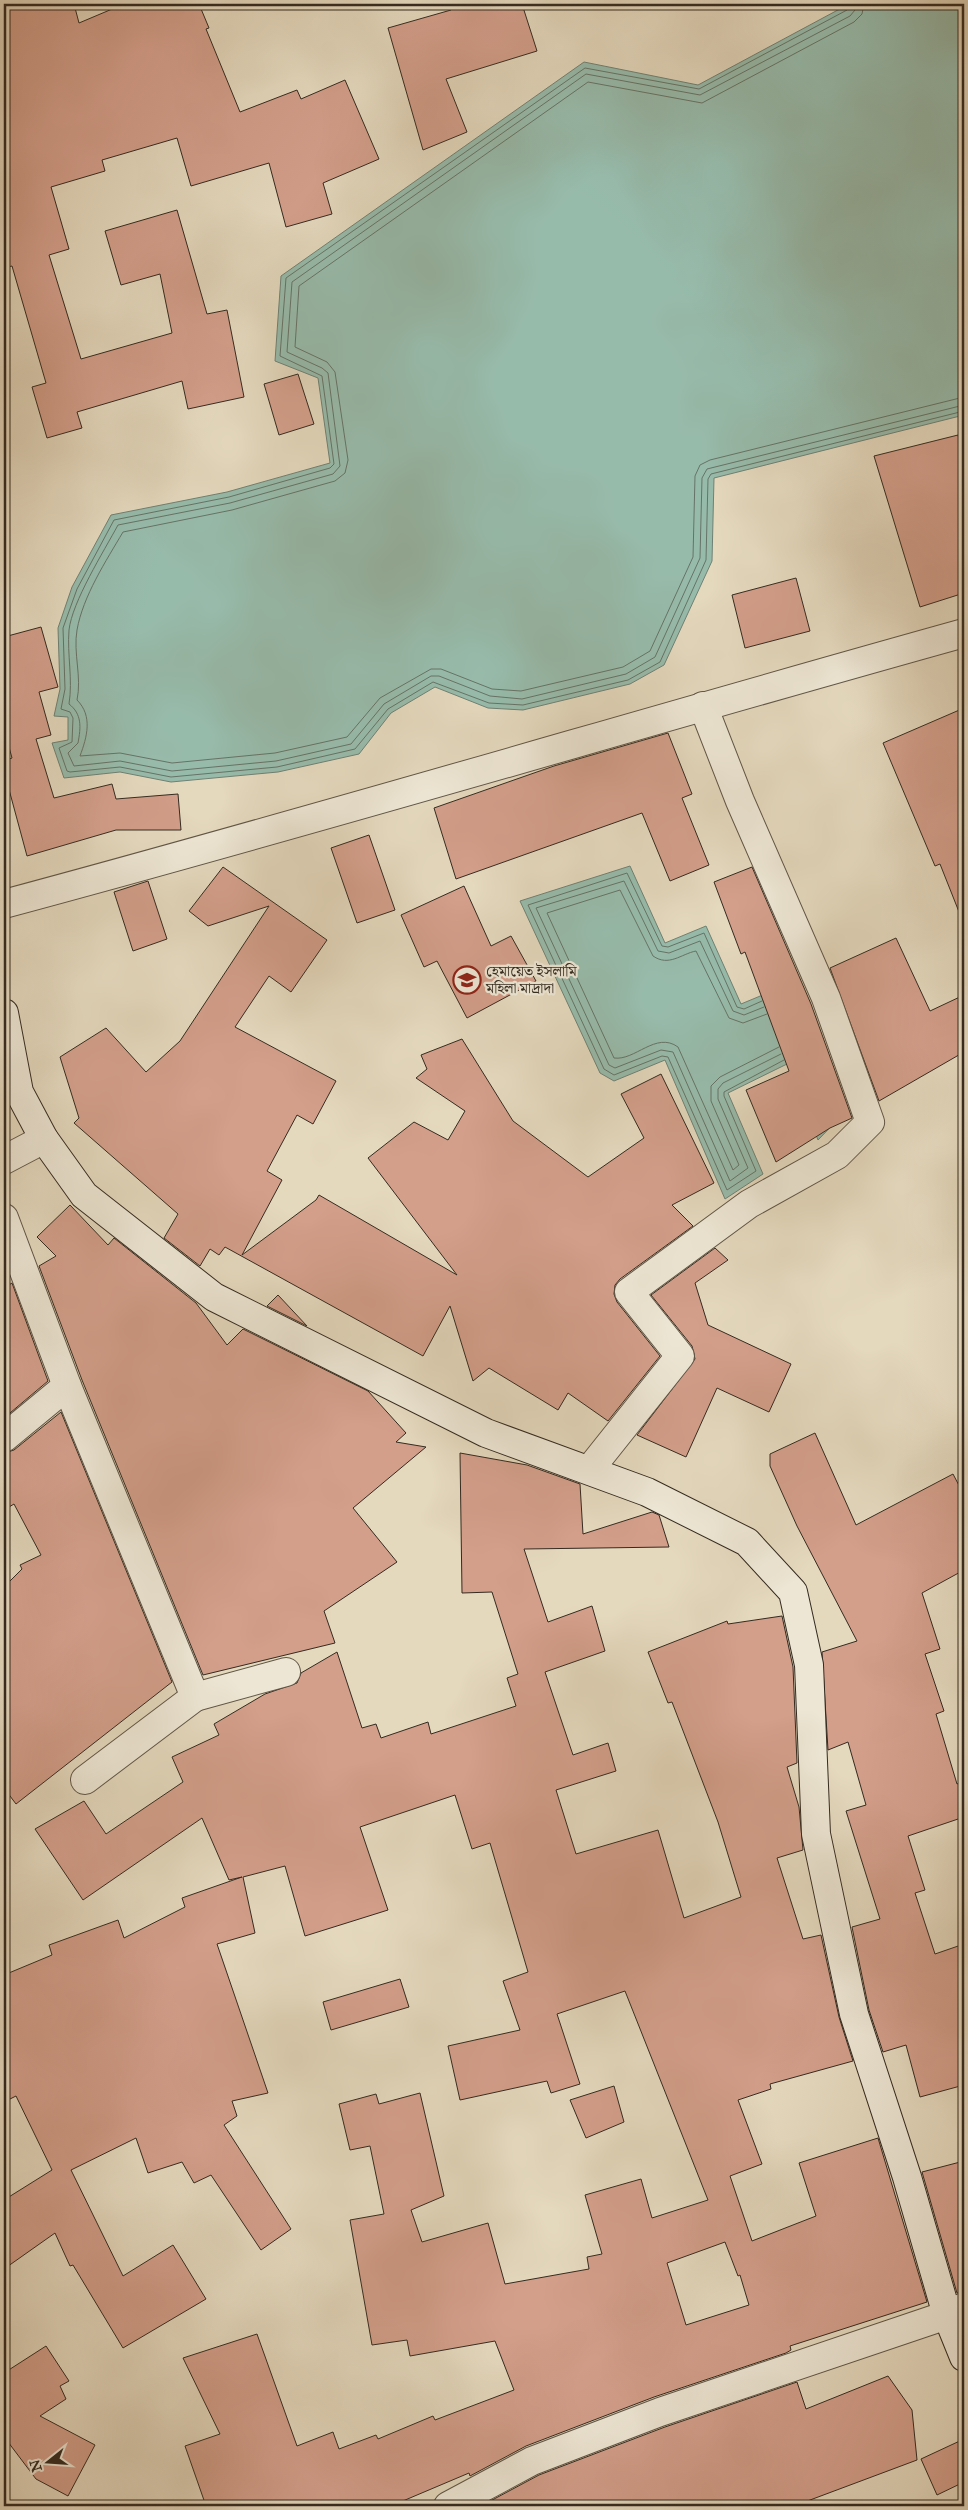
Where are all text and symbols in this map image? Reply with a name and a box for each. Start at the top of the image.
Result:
place label: হেমায়েত ইসলামি মহিলা মাদ্রাদা [485,962,577,997]
school or university icon: হেমায়েত ইসলামি মহিলা মাদ্রাদা [452,965,482,995]
north arrow [22,2438,72,2488]
text: N [26,2457,46,2474]

